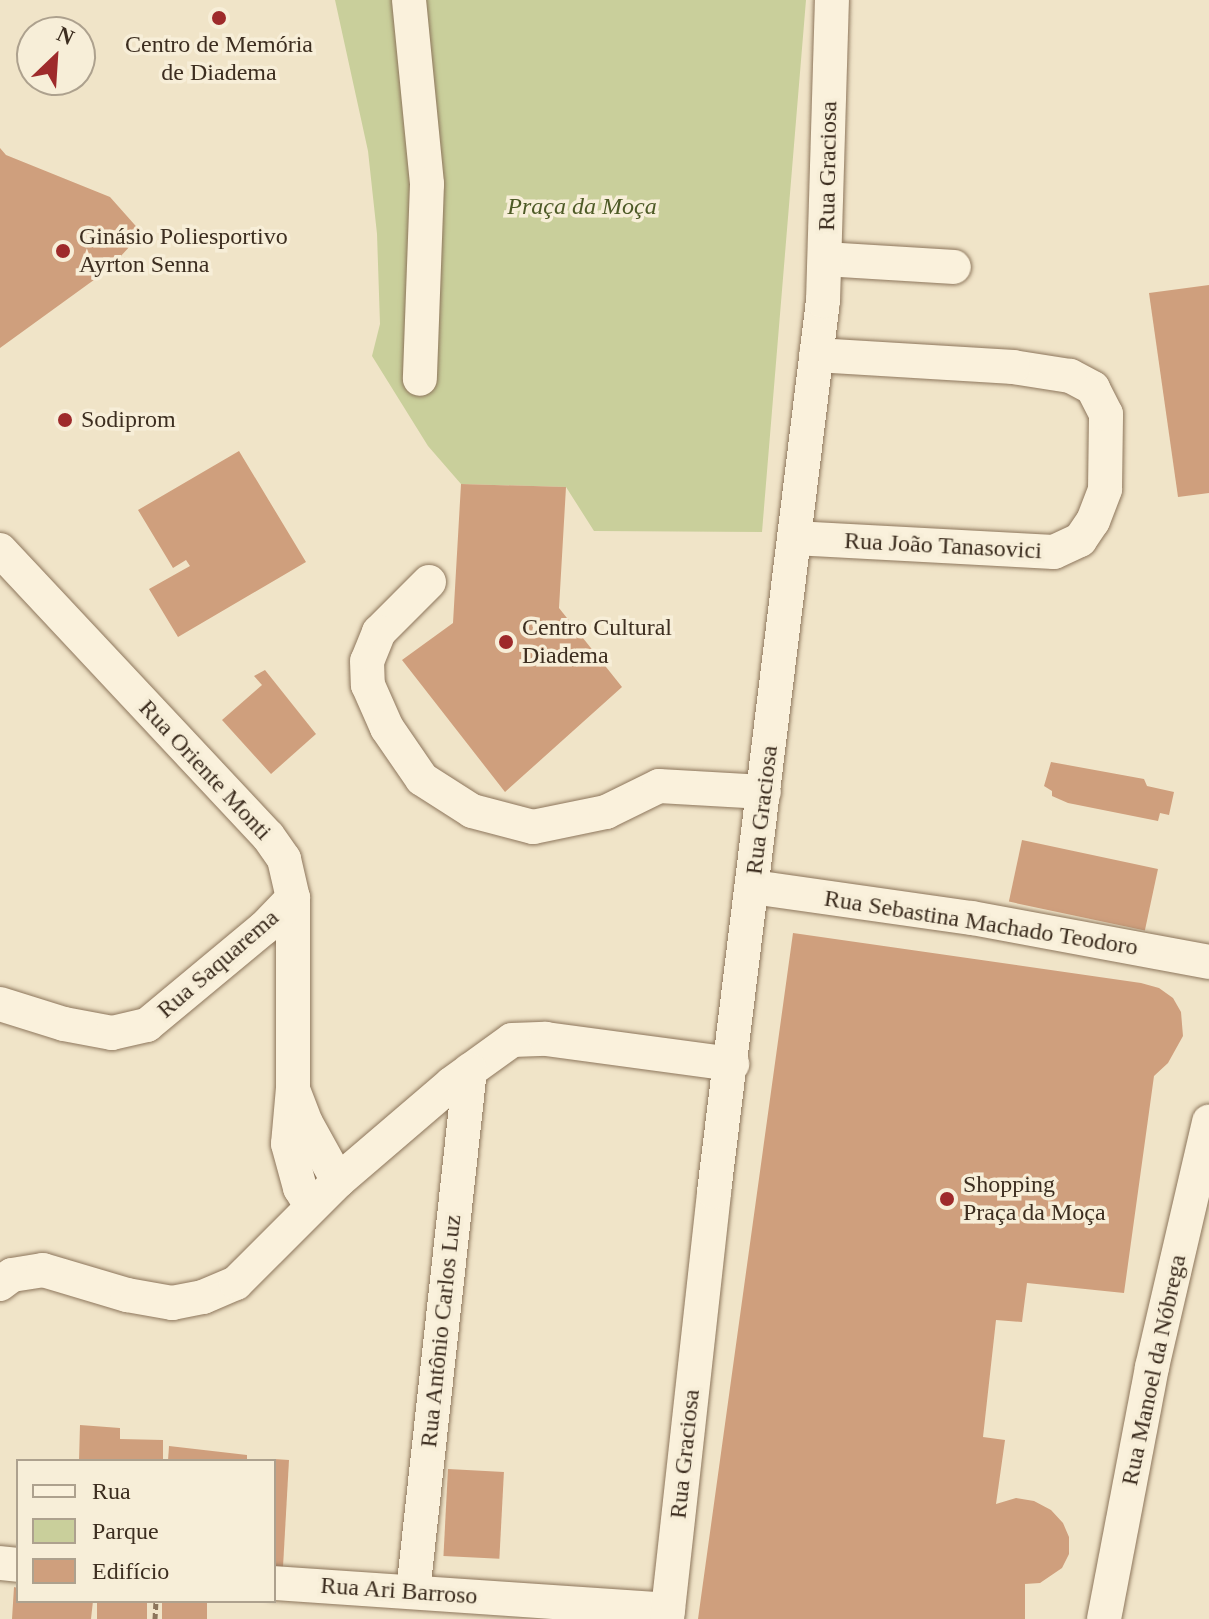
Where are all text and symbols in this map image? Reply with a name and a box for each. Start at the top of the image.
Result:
marker: Centro de Memória de Diadema [210,9,228,27]
north arrow [16,16,96,96]
text: N [53,21,78,50]
place label: Centro de Memória de Diadema [125,31,313,87]
street label: Rua Graciosa [812,101,844,231]
park label: Praça da Moça [507,193,657,221]
place label: Ginásio Poliesportivo Ayrton Senna [79,223,288,279]
marker: Ginásio Poliesportivo Ayrton Senna [54,242,72,260]
place label: Sodiprom [81,406,176,434]
marker: Sodiprom [56,411,74,429]
street label: Rua João Tanasovici [843,526,1043,566]
place label: Centro Cultural Diadema [522,614,672,670]
marker: Centro Cultural Diadema [497,633,515,651]
street label: Rua Oriente Monti [133,694,277,846]
street label: Rua Graciosa [740,744,784,876]
street label: Rua Sebastina Machado Teodoro [822,884,1140,962]
street label: Rua Saquarema [151,904,285,1024]
place label: Shopping Praça da Moça [963,1171,1106,1227]
marker: Shopping Praça da Moça [938,1190,956,1208]
street label: Rua Antônio Carlos Luz [414,1212,468,1450]
street label: Rua Manoel da Nóbrega [1115,1252,1193,1488]
street label: Rua Graciosa [664,1388,706,1520]
legend [16,1459,276,1603]
text: Rua [92,1478,131,1504]
text: Parque [92,1518,159,1544]
text: Edifício [92,1558,169,1584]
street label: Rua Ari Barroso [319,1571,479,1611]

